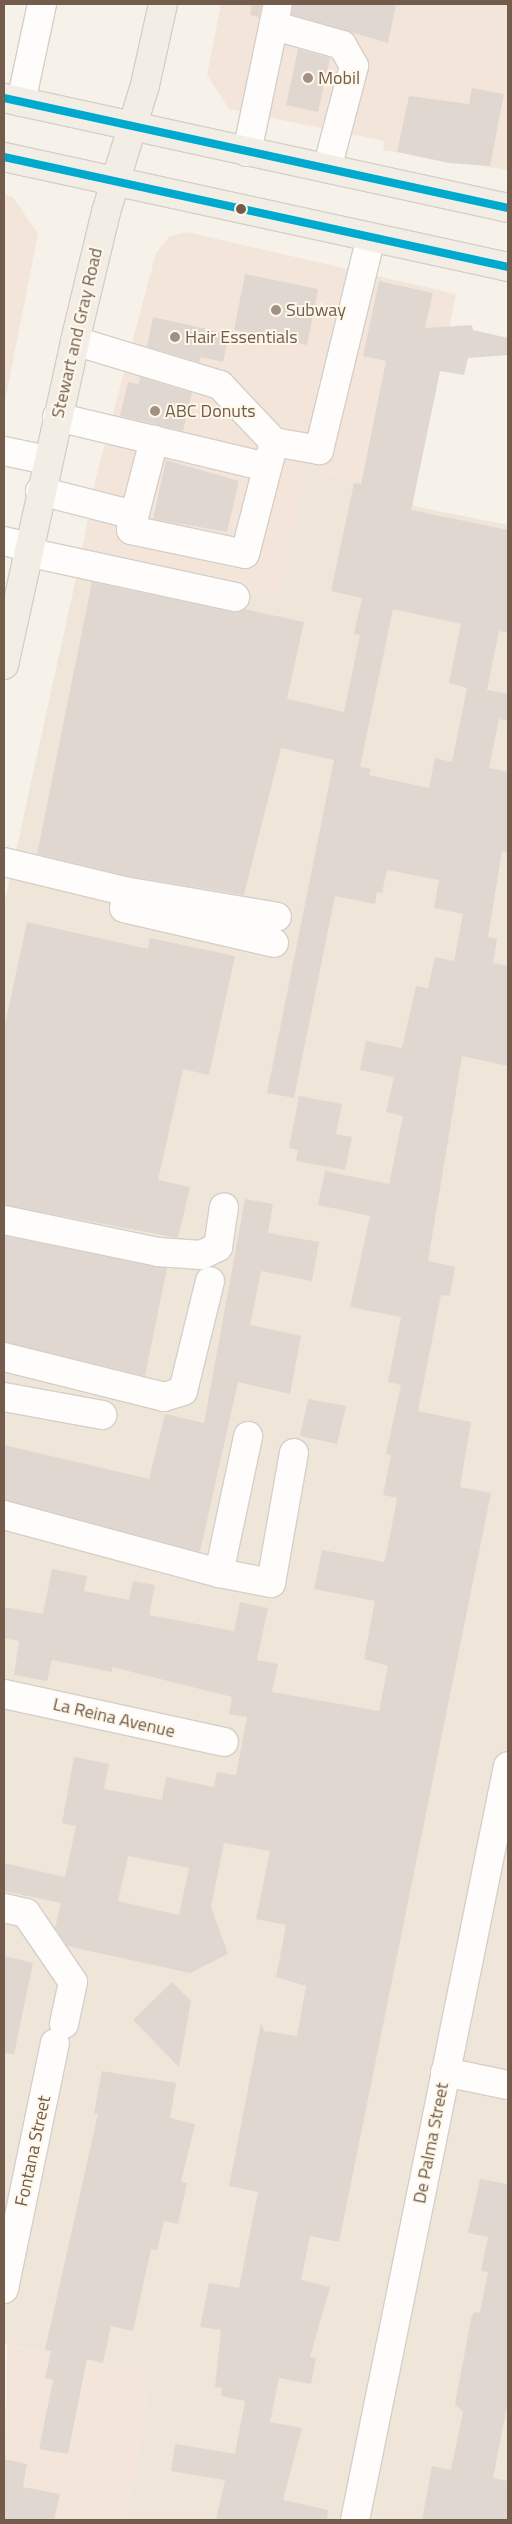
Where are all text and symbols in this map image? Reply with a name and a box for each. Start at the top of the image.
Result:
place label: Mobil [318,67,360,89]
marker: Mobil [302,72,314,84]
unlabelled marker [236,204,246,214]
street label: Stewart and Gray Road [47,246,107,420]
place label: Subway [286,299,346,321]
marker: Subway [270,304,282,316]
place label: Hair Essentials [185,326,297,348]
marker: Hair Essentials [169,331,181,343]
place label: ABC Donuts [165,400,256,422]
marker: ABC Donuts [149,405,161,417]
street label: La Reina Avenue [51,1693,177,1743]
street label: De Palma Street [409,2081,453,2205]
street label: Fontana Street [11,2094,55,2208]

